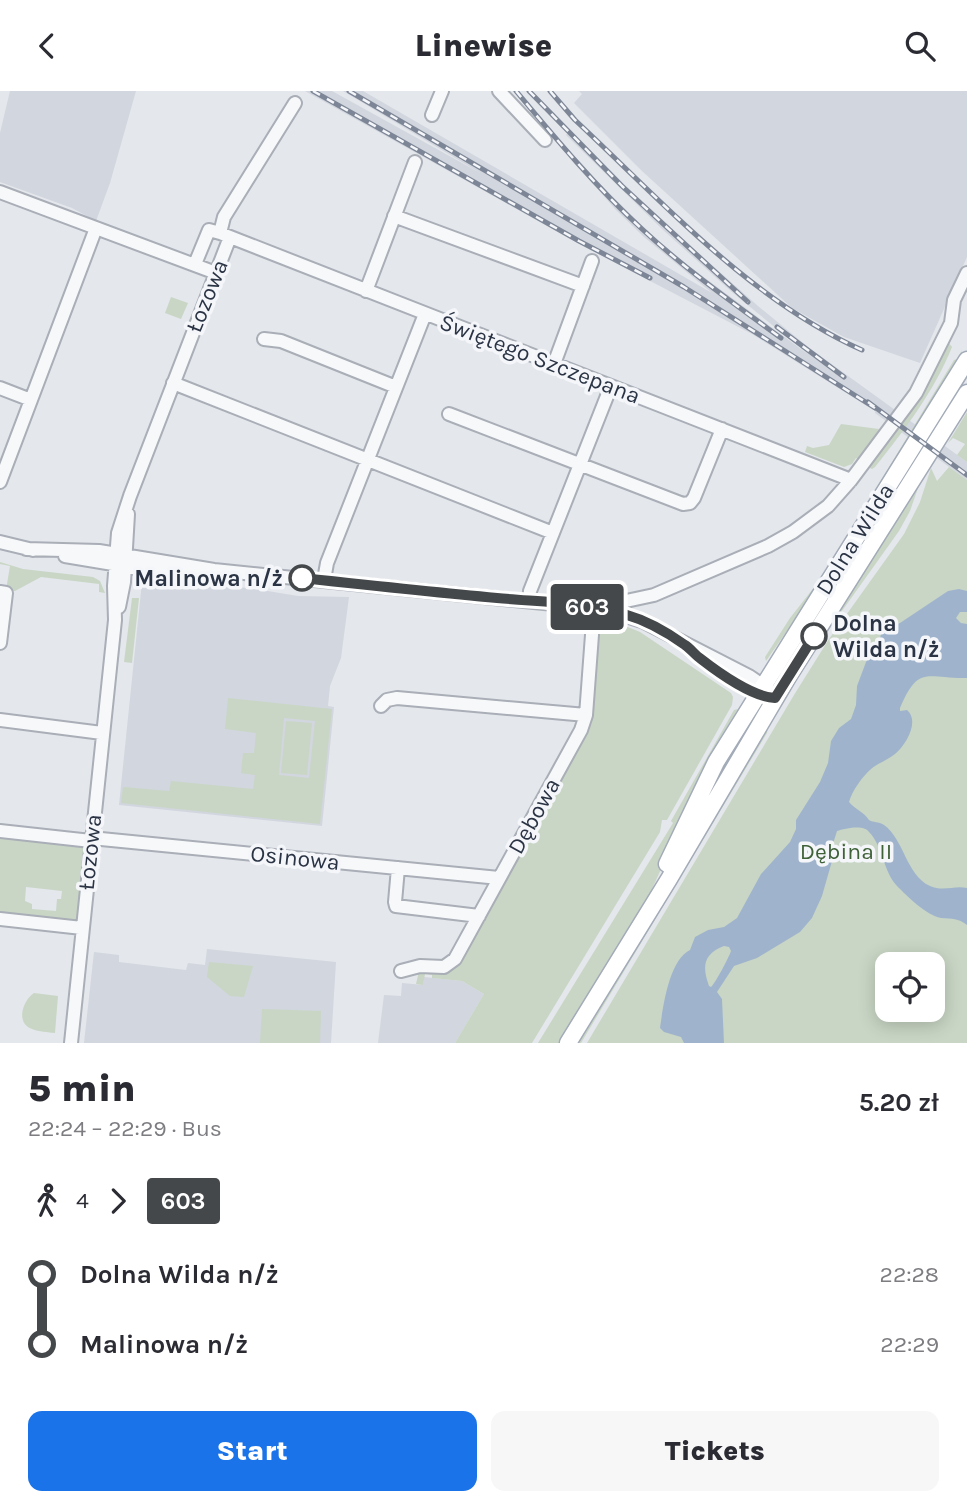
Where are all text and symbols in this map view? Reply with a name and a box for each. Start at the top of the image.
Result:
icon: back [28,27,66,65]
text: Linewise [415,27,552,64]
icon: search [901,27,939,65]
street label: Łozowa [180,256,234,336]
street label: Świętego Szczepana [436,308,644,410]
street label: Dolna Wilda [810,478,900,600]
place label: Malinowa n/ż [134,565,283,592]
marker: Malinowa n/ż [289,565,315,591]
line badge: 603 [547,584,627,630]
text: 603 [565,593,609,621]
place label: Dolna Wilda n/ż [833,610,939,663]
marker: Dolna Wilda n/ż [801,623,827,649]
street label: Dębowa [502,773,566,859]
street label: Łozowa [73,813,107,891]
park label: Dębina II [800,838,892,865]
street label: Osinowa [249,840,341,876]
map controls [875,952,945,1022]
button: locate [875,952,945,1022]
text: 5 min [28,1066,136,1111]
text: 5.20 zł [859,1087,939,1118]
text: 22:24 – 22:29 · Bus [28,1115,222,1142]
icon: walk [28,1182,66,1220]
icon: forward [99,1182,137,1220]
text: 4 [76,1187,89,1214]
text: 603 [161,1187,206,1215]
text: Dolna Wilda n/ż [80,1259,279,1290]
text: 22:28 [880,1261,939,1288]
text: Malinowa n/ż [80,1329,248,1360]
text: 22:29 [880,1331,939,1358]
button: Start [28,1411,477,1491]
button: Tickets [491,1411,939,1491]

